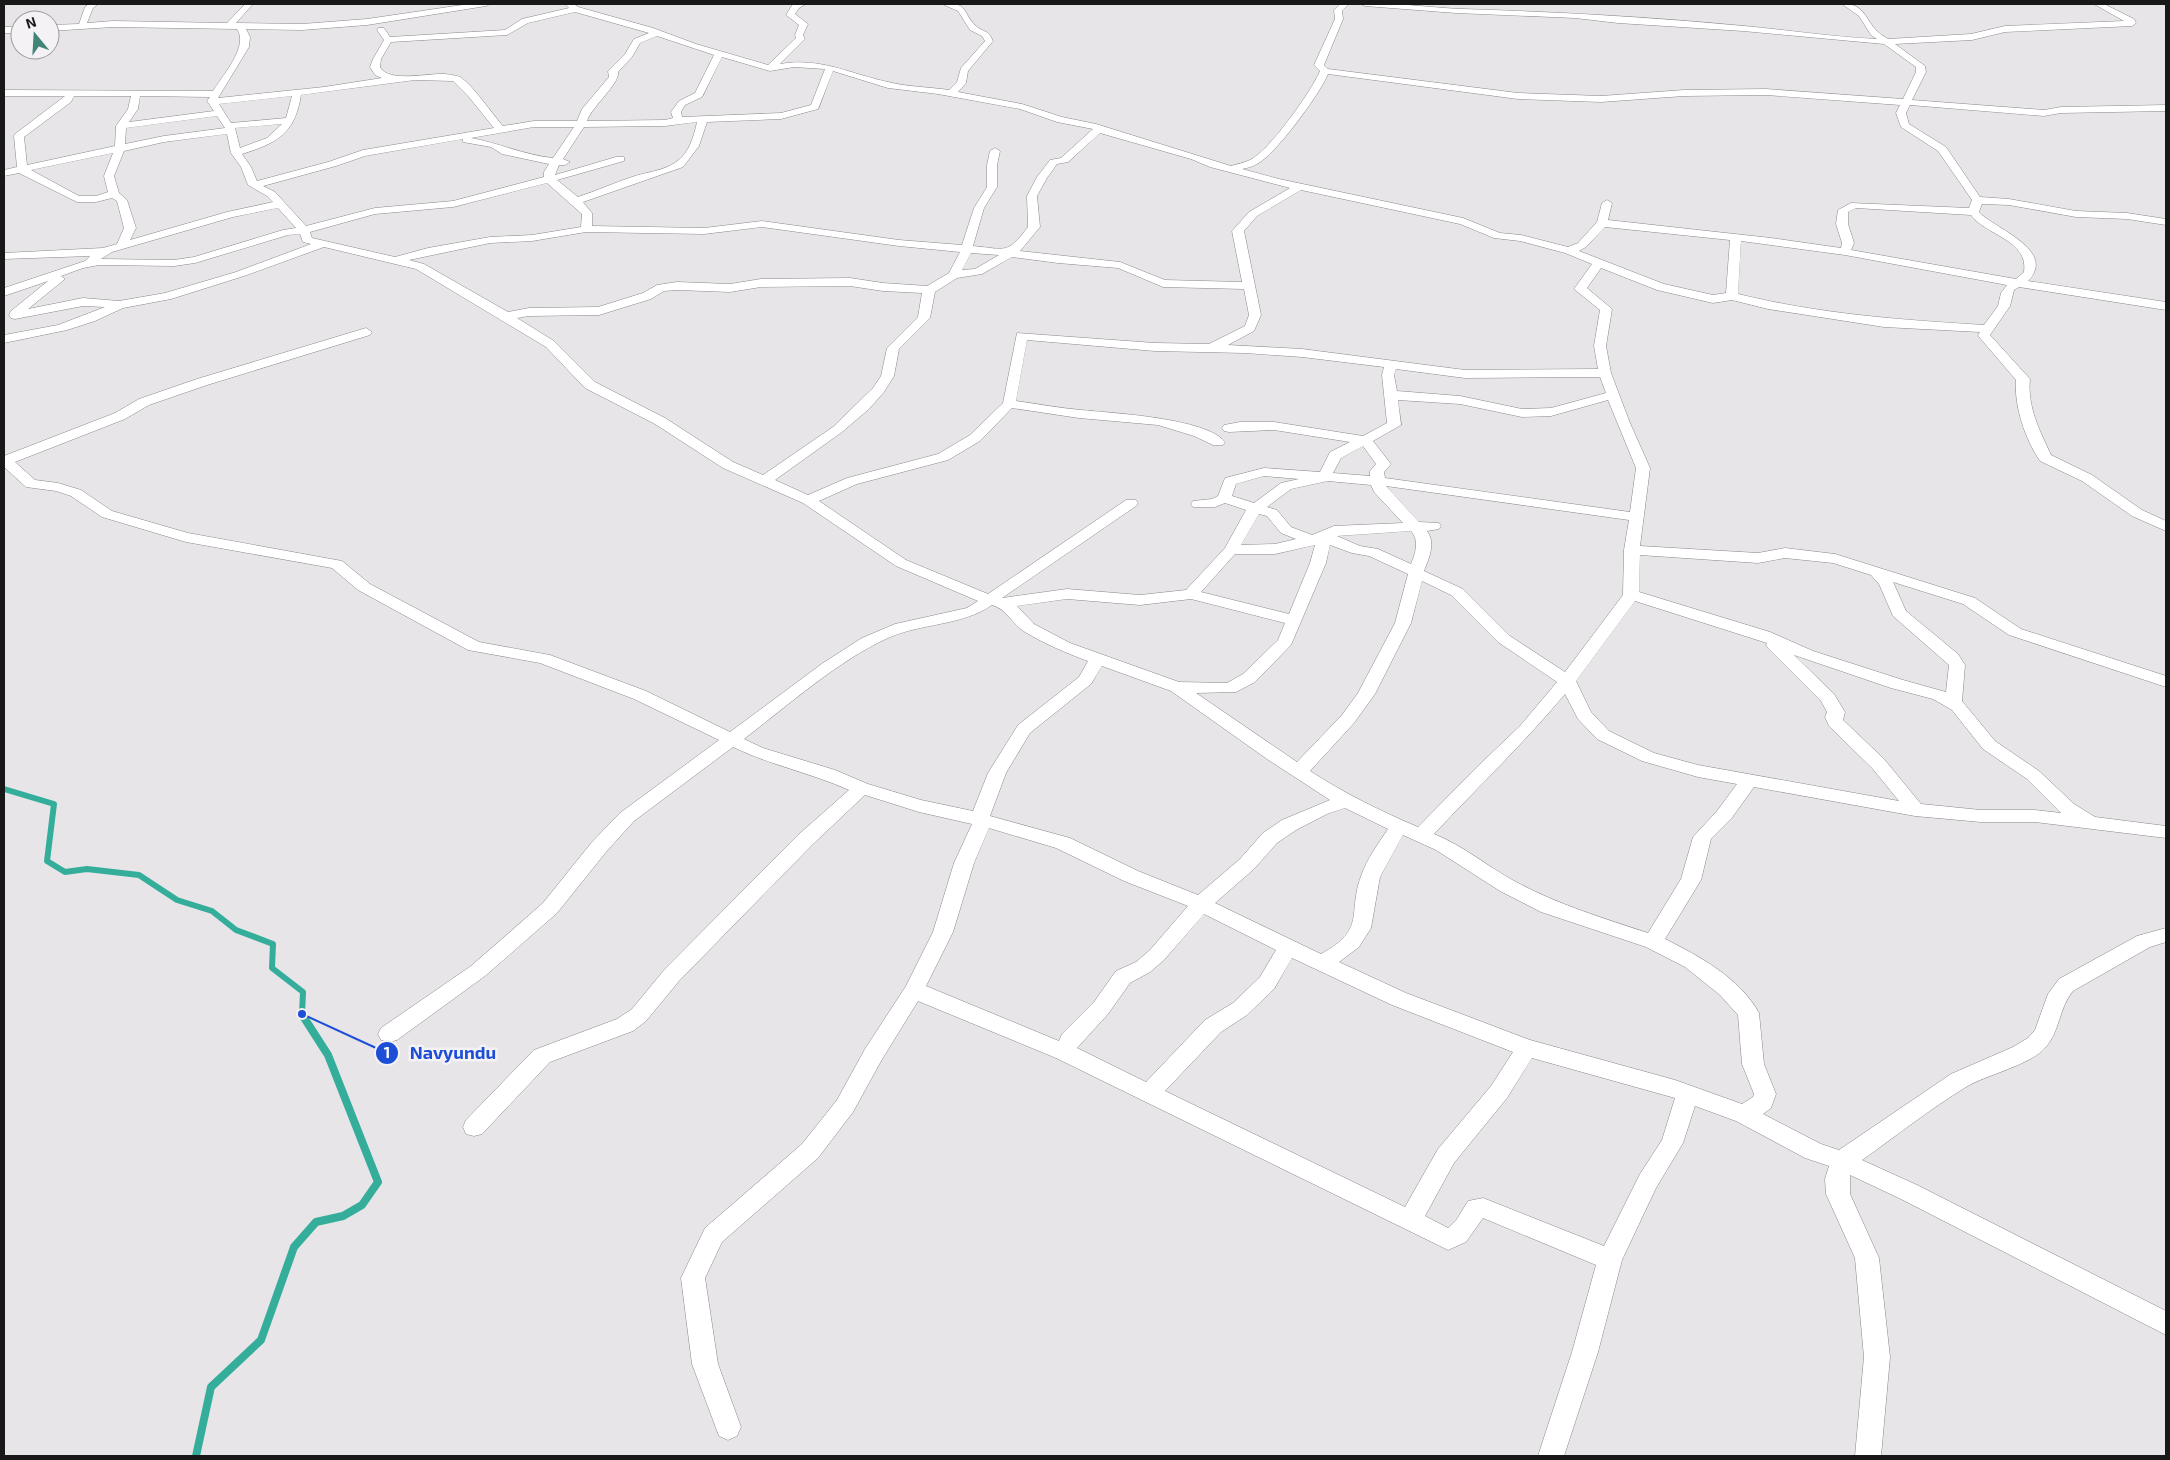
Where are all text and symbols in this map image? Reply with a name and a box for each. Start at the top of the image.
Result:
north arrow [10,10,60,60]
text: N [23,13,38,32]
callout: Navyundu [374,1036,506,1069]
text: Navyundu [410,1041,496,1063]
text: 1 [384,1043,390,1061]

